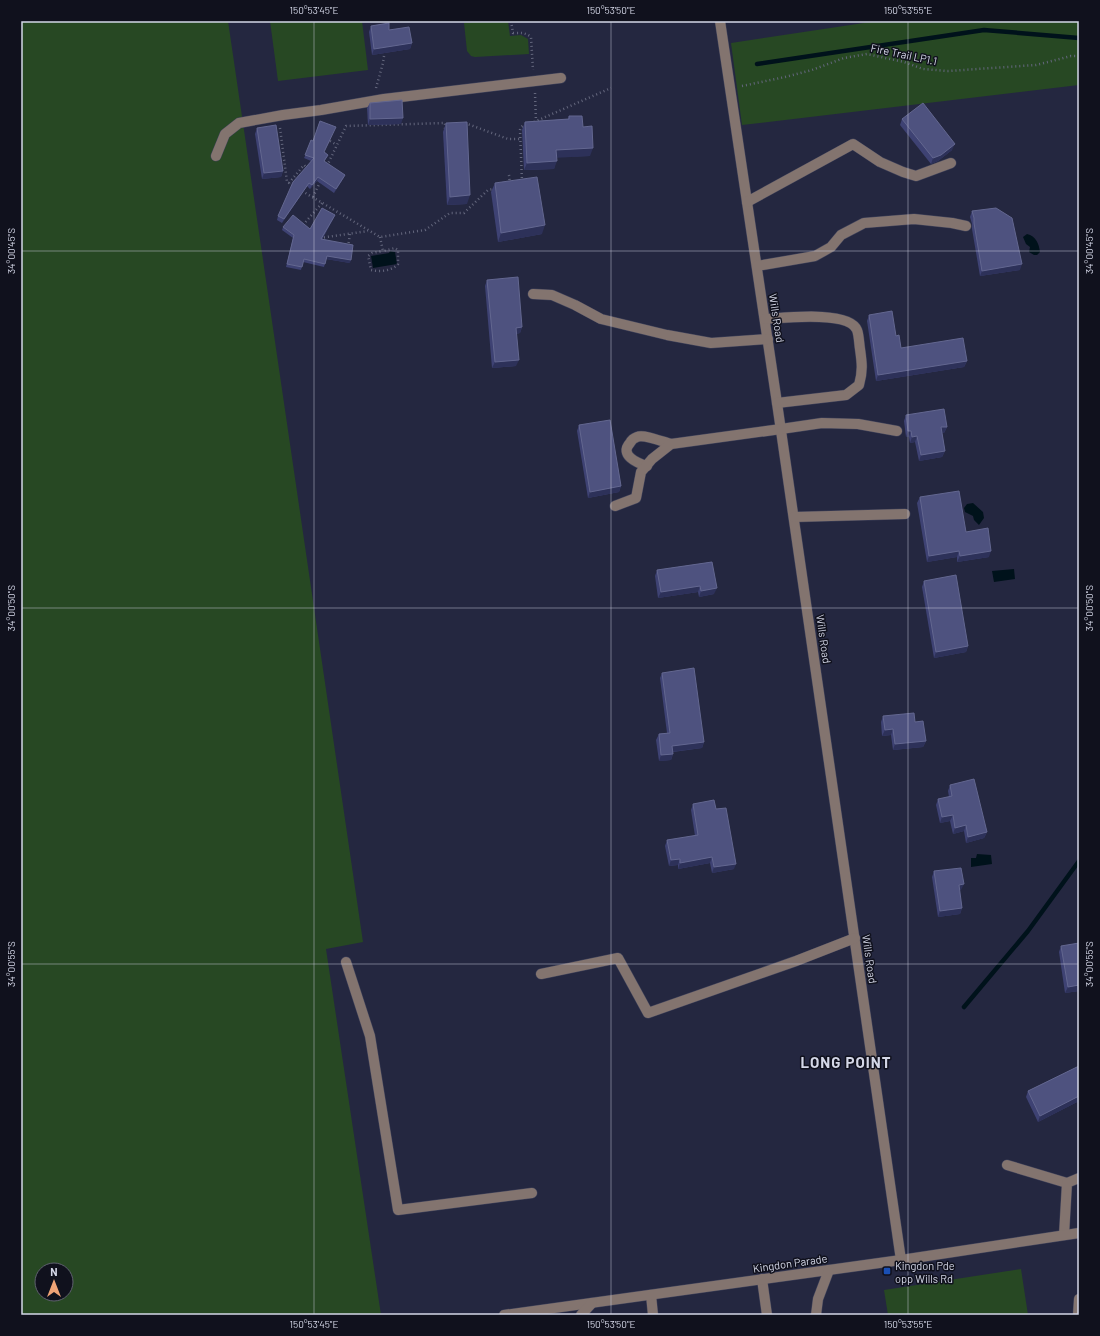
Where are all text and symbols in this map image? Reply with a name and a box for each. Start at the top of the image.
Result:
text: 150°53'45"E [290,4,338,16]
text: 150°53'50"E [586,4,636,16]
text: 150°53'55"E [884,4,932,16]
street label: Fire Trail LP1.1 [870,41,938,67]
text: 34°00'45"S [5,228,17,274]
text: 34°00'45"S [1083,228,1095,274]
street label: Wills Road [767,293,787,343]
text: 34°00'50"S [5,585,17,631]
text: 34°00'50"S [1083,585,1095,631]
street label: Wills Road [814,614,834,664]
street label: Wills Road [860,934,880,984]
text: 34°00'55"S [5,941,17,987]
text: 34°00'55"S [1083,941,1095,987]
district label: LONG POINT [801,1053,891,1071]
street label: Kingdon Parade [752,1251,828,1275]
place label: Kingdon Pde opp Wills Rd [895,1259,955,1285]
north arrow [34,1262,74,1302]
text: N [50,1265,58,1278]
marker: Kingdon Pde opp Wills Rd [882,1266,892,1276]
text: 150°53'45"E [290,1318,338,1330]
text: 150°53'50"E [586,1318,636,1330]
text: 150°53'55"E [884,1318,932,1330]

